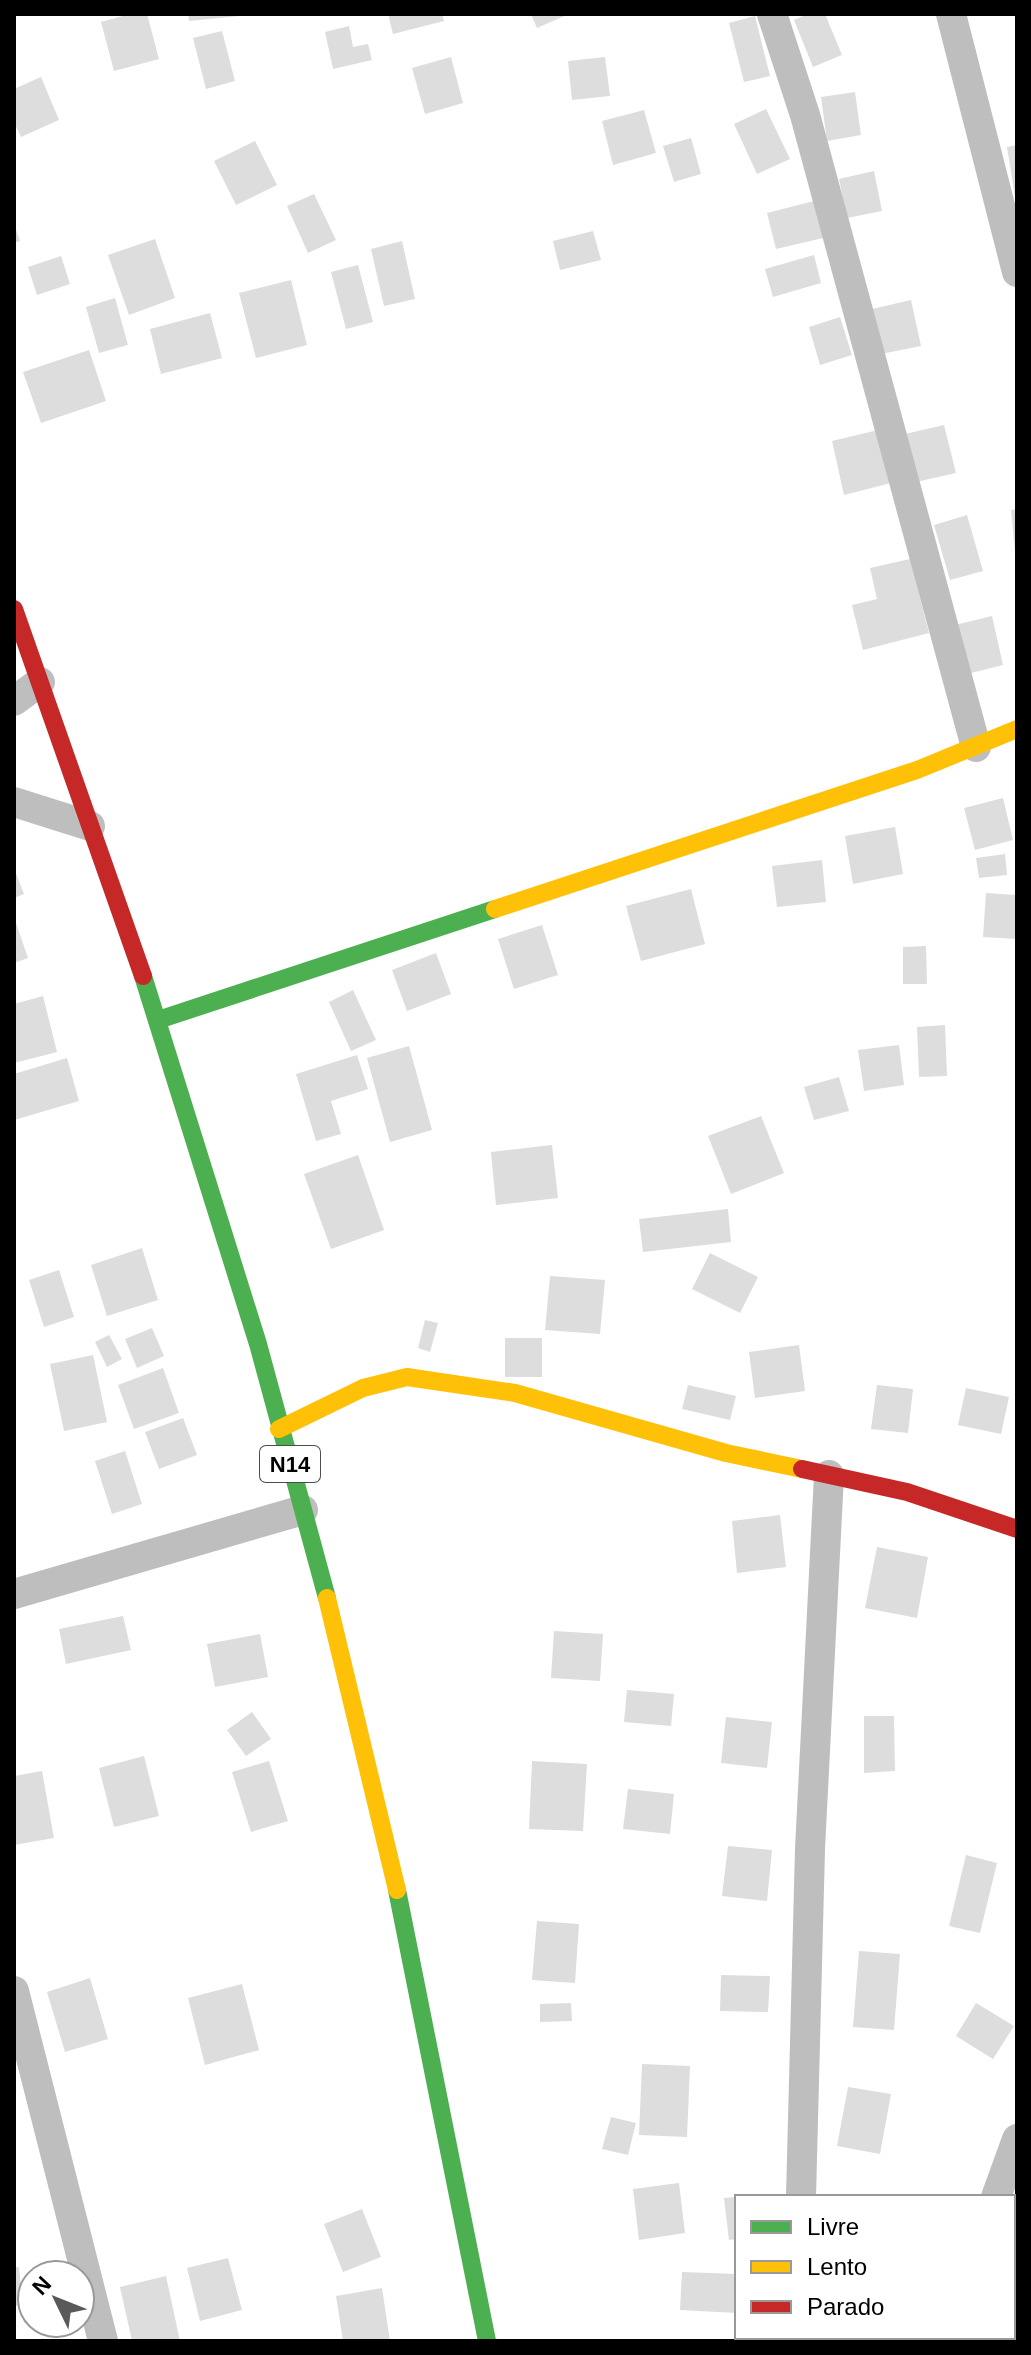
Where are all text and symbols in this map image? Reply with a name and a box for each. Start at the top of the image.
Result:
road number: N14 [260,1446,320,1482]
legend [735,2195,1015,2339]
text: Livre [807,2213,859,2240]
text: Lento [807,2253,867,2280]
north arrow [16,2259,96,2339]
text: N [27,2271,56,2300]
text: Parado [807,2293,884,2320]

